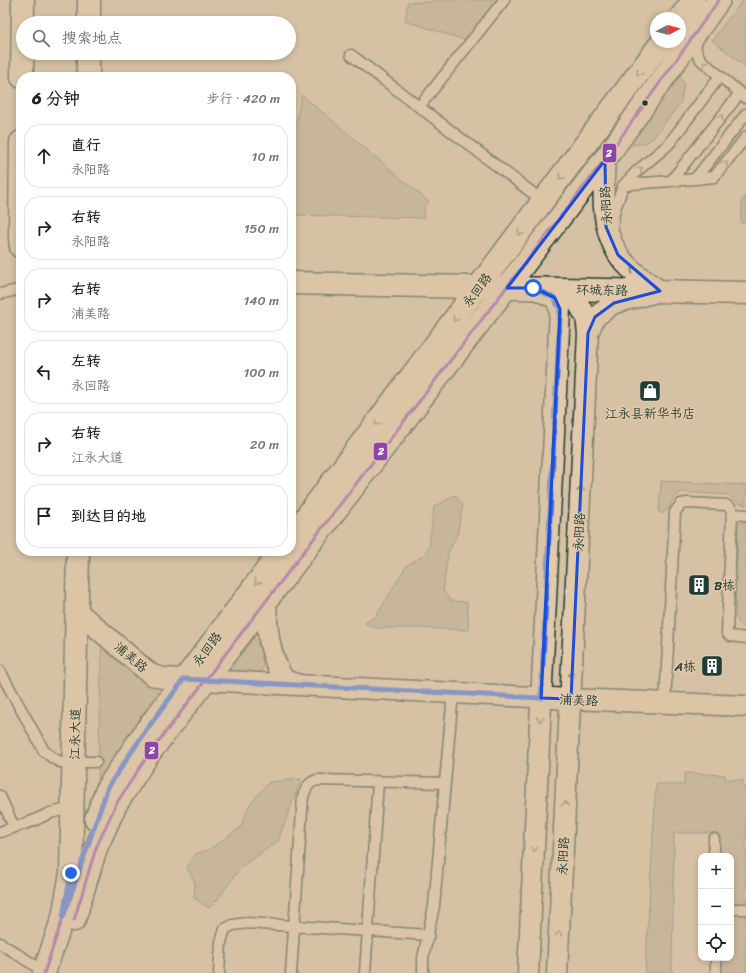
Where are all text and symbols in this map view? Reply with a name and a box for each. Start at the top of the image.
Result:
north arrow [650,12,686,48]
search box [16,16,296,60]
text: 搜索地点 [62,25,122,51]
icon: search [30,27,52,49]
one-way arrow [703,61,710,68]
one-way arrow [637,69,644,76]
text: 6 分钟 [32,83,80,113]
text: 步行 · 420 m [207,87,280,110]
unlabelled marker [640,98,650,108]
one-way arrow [716,115,723,122]
text: 直行 [71,132,101,158]
line badge: 2 [602,143,617,163]
text: 2 [605,144,613,163]
icon: ahead [33,145,55,167]
text: 10 m [252,145,279,168]
text: 永阳路 [71,158,110,181]
one-way arrow [720,161,727,168]
one-way arrow [635,167,643,174]
one-way arrow [559,173,566,180]
street label: 永阳路 [593,185,619,225]
text: 右转 [71,204,101,230]
icon: right [33,217,55,239]
text: 150 m [244,217,279,240]
one-way arrow [517,228,524,235]
text: 永阳路 [71,230,110,253]
street label: 永回路 [456,267,498,313]
one-way arrow [630,267,638,275]
text: 右转 [71,276,101,302]
street label: 环城东路 [576,278,628,302]
route start [524,279,542,297]
icon: right [33,289,55,311]
text: 140 m [244,289,279,312]
text: 浦美路 [71,302,110,325]
one-way arrow [453,315,460,322]
text: 左转 [71,348,101,374]
icon: left [33,361,55,383]
text: 100 m [244,361,279,384]
text: 永回路 [71,374,110,397]
shop icon: 江永县新华书店 [637,378,663,404]
place label: 江永县新华书店 [604,402,696,425]
one-way arrow [374,419,381,426]
text: 右转 [71,420,101,446]
icon: right [33,433,55,455]
text: 20 m [250,433,279,456]
line badge: 2 [373,442,388,461]
text: 2 [377,442,385,461]
text: 江永大道 [71,446,123,469]
one-way arrow [576,486,585,492]
text: 到达目的地 [71,503,146,529]
icon: arrive [33,505,55,527]
street label: 永阳路 [566,512,592,552]
building icon: B栋 [686,572,712,598]
place label: B栋 [714,574,735,597]
one-way arrow [255,578,262,585]
street label: 永回路 [186,626,228,672]
street label: 浦美路 [109,636,153,678]
building icon: A栋 [699,653,725,679]
place label: A栋 [673,655,696,678]
one-way arrow [568,671,576,677]
street label: 浦美路 [559,688,599,712]
street label: 江永大道 [63,708,87,760]
one-way arrow [535,716,544,722]
line badge: 2 [144,741,159,760]
text: 2 [148,741,156,760]
one-way arrow [561,801,570,807]
street label: 永阳路 [550,836,576,876]
one-way arrow [530,846,538,852]
map controls [698,853,734,961]
button: + [698,853,734,889]
route end [62,864,80,882]
button: − [698,889,734,925]
button: locate [698,925,734,961]
one-way arrow [554,931,563,937]

